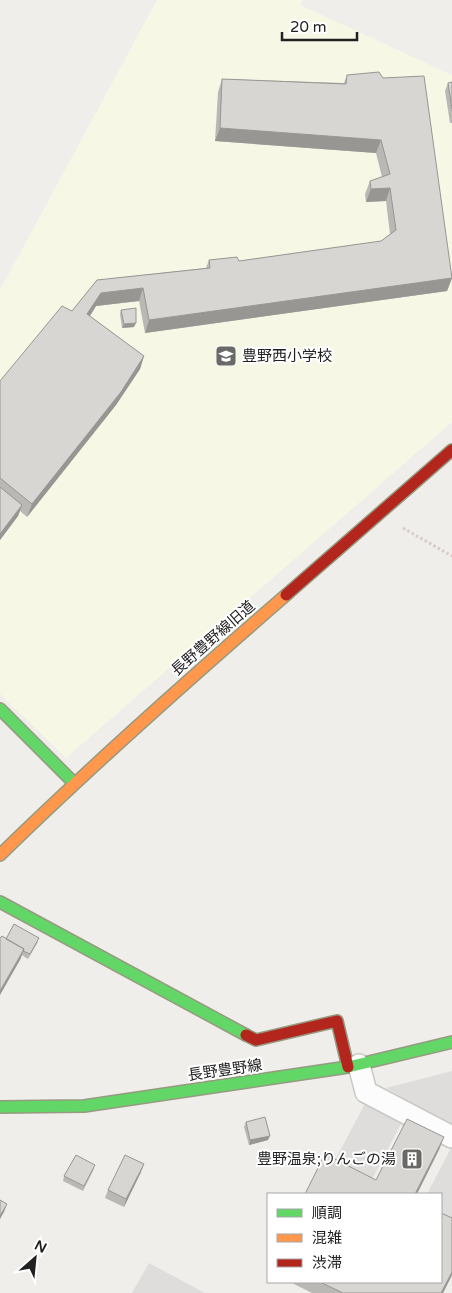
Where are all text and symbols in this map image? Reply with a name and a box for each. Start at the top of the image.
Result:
scale bar [282,10,357,42]
text: 20 m [290,18,327,36]
school or university icon: 豊野西小学校 [214,344,238,368]
place label: 豊野西小学校 [242,347,332,365]
street label: 長野豊野線旧道 [167,597,259,679]
street label: 長野豊野線 [187,1056,263,1084]
building icon: 豊野温泉;りんごの湯 [400,1147,424,1171]
place label: 豊野温泉;りんごの湯 [257,1150,396,1168]
legend [267,1193,442,1283]
text: 順調 [312,1204,342,1222]
text: 混雑 [312,1229,342,1247]
north arrow [10,1233,60,1283]
text: N [32,1237,50,1257]
text: 渋滞 [312,1254,342,1272]

